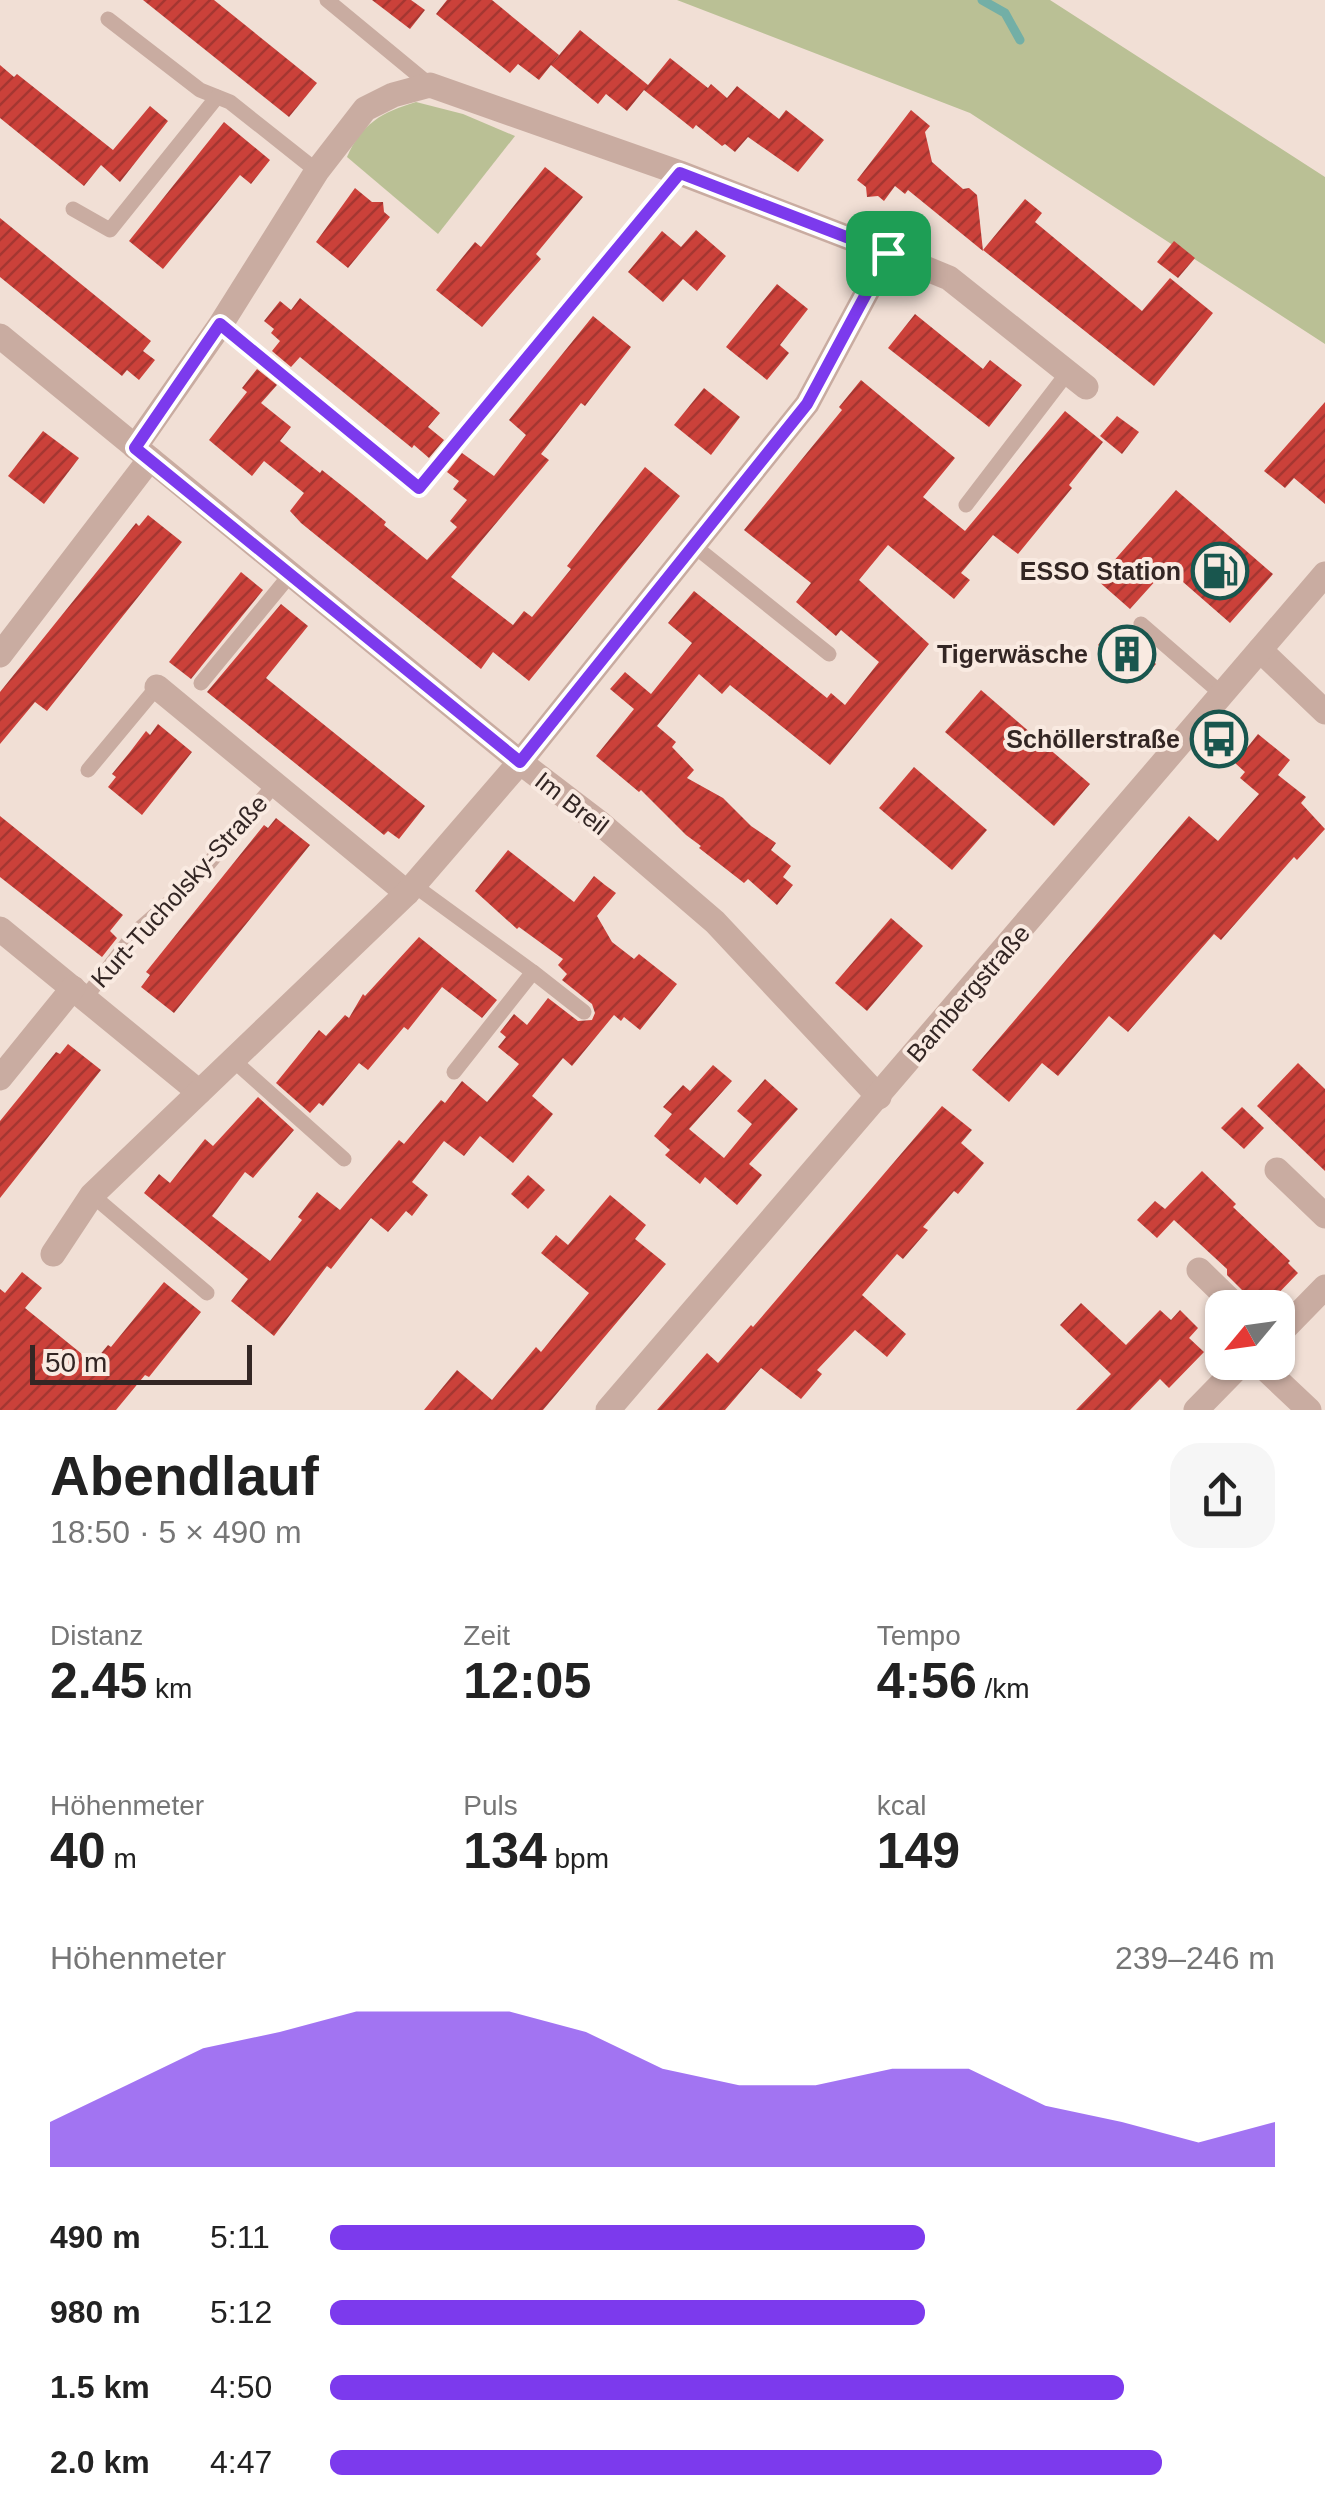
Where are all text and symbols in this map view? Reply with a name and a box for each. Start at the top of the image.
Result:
pin [846,211,931,296]
icon: arrive [861,226,916,281]
fuel station icon: ESSO Station [1190,541,1250,601]
place label: ESSO Station [1020,557,1181,585]
building icon: Tigerwäsche [1097,624,1157,684]
place label: Tigerwäsche [937,640,1088,668]
bus stop icon: Schöllerstraße [1189,709,1249,769]
place label: Schöllerstraße [1006,725,1180,753]
street label: Im Breil [530,766,614,840]
street label: Kurt-Tucholsky-Straße [85,789,273,993]
street label: Bambergstraße [901,919,1035,1067]
north arrow [1205,1290,1295,1380]
map controls [1205,1290,1295,1380]
scale bar [30,1340,252,1384]
text: 50 m [45,1347,107,1378]
button: share [1170,1443,1275,1548]
text: Abendlauf [50,1445,319,1507]
text: 18:50 · 5 × 490 m [50,1514,302,1550]
text: Distanz [50,1620,143,1651]
text: Zeit [463,1620,510,1651]
text: Tempo [877,1620,961,1651]
text: 2.45 [50,1653,147,1709]
text: 12:05 [463,1653,591,1709]
text: 4:56 [877,1653,977,1709]
text: km [147,1673,192,1704]
text: /km [977,1673,1030,1704]
text: Höhenmeter [50,1790,204,1821]
text: Puls [463,1790,518,1821]
text: kcal [877,1790,926,1821]
text: 40 [50,1823,106,1879]
text: 134 [463,1823,547,1879]
text: 149 [877,1823,960,1879]
text: m [106,1843,137,1874]
text: bpm [547,1843,609,1874]
text: Höhenmeter [50,1940,226,1976]
text: 239–246 m [1115,1940,1275,1976]
text: 490 m [50,2219,141,2255]
text: 5:11 [210,2219,270,2255]
text: 980 m [50,2294,141,2330]
text: 5:12 [210,2294,272,2330]
text: 1.5 km [50,2369,150,2405]
text: 4:50 [210,2369,272,2405]
text: 2.0 km [50,2444,150,2480]
text: 4:47 [210,2444,272,2480]

